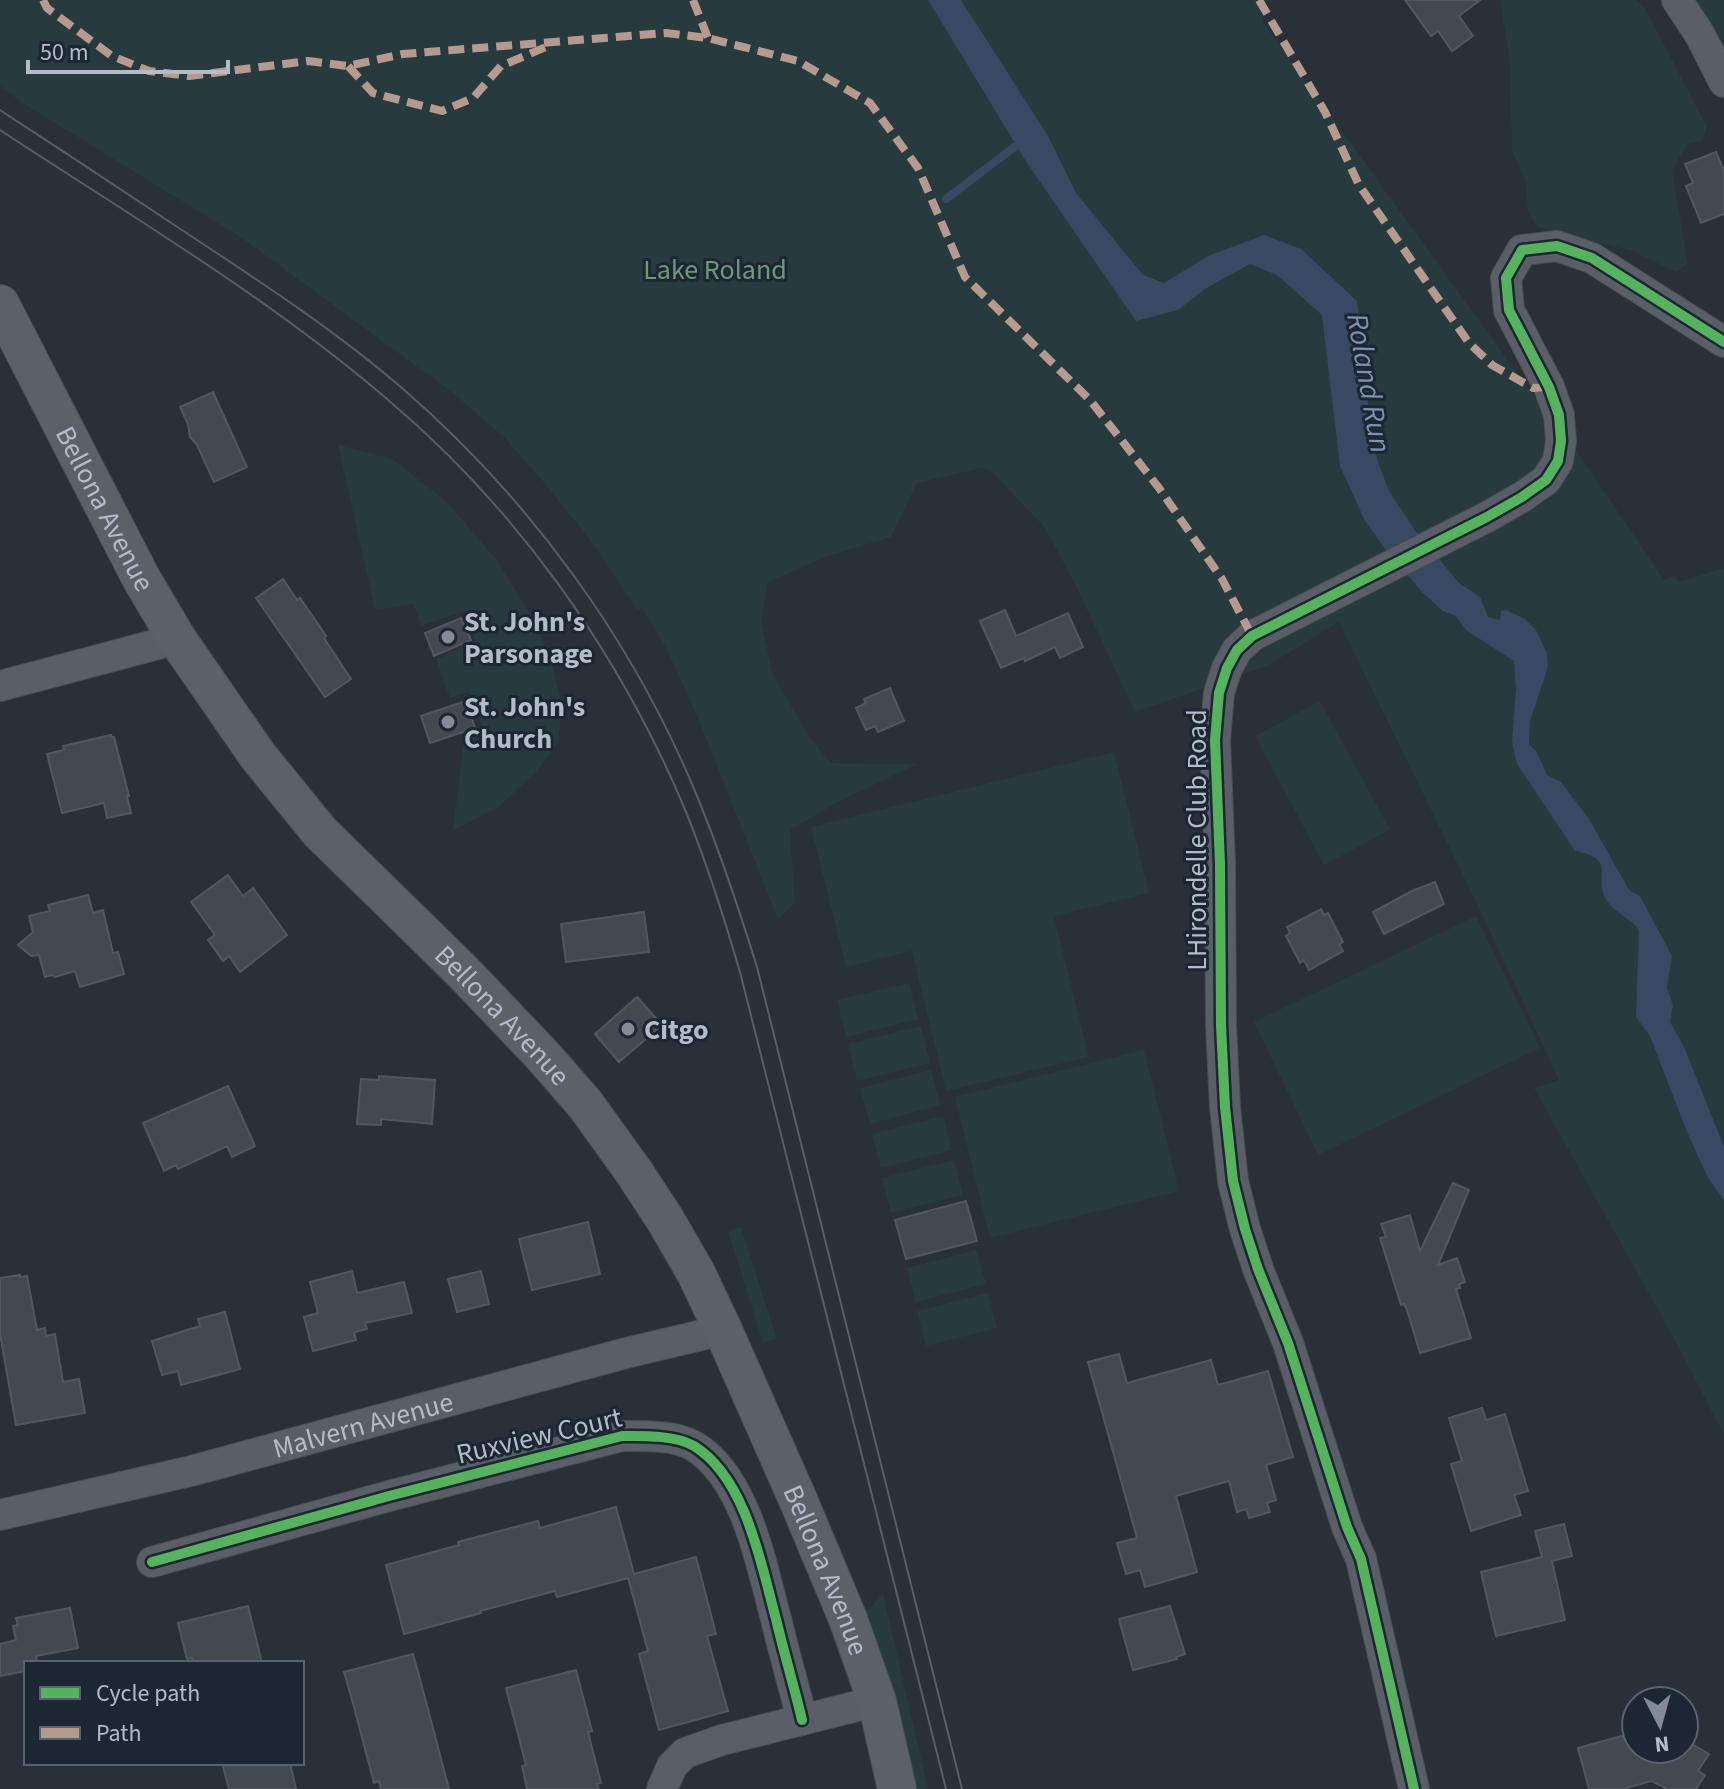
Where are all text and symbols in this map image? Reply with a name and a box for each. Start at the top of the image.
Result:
scale bar [28,24,228,74]
text: 50 m [40,35,89,70]
park label: Lake Roland [643,250,787,290]
water label: Roland Run [1335,310,1402,456]
street label: Bellona Avenue [45,419,164,599]
place label: St. John's Parsonage [464,602,593,674]
marker: St. John's Parsonage [439,628,457,646]
place label: St. John's Church [464,687,585,759]
street label: LHirondelle Club Road [1177,709,1217,971]
marker: St. John's Church [439,713,457,731]
street label: Bellona Avenue [425,936,579,1095]
place label: Citgo [644,1010,708,1050]
marker: Citgo [619,1020,637,1038]
street label: Malvern Avenue [268,1382,458,1469]
street label: Ruxview Court [452,1397,627,1474]
street label: Bellona Avenue [773,1478,878,1661]
legend [24,1661,304,1765]
text: Cycle path [96,1676,200,1711]
north arrow [1620,1685,1700,1765]
text: Path [96,1716,142,1751]
text: N [1653,1727,1671,1761]

